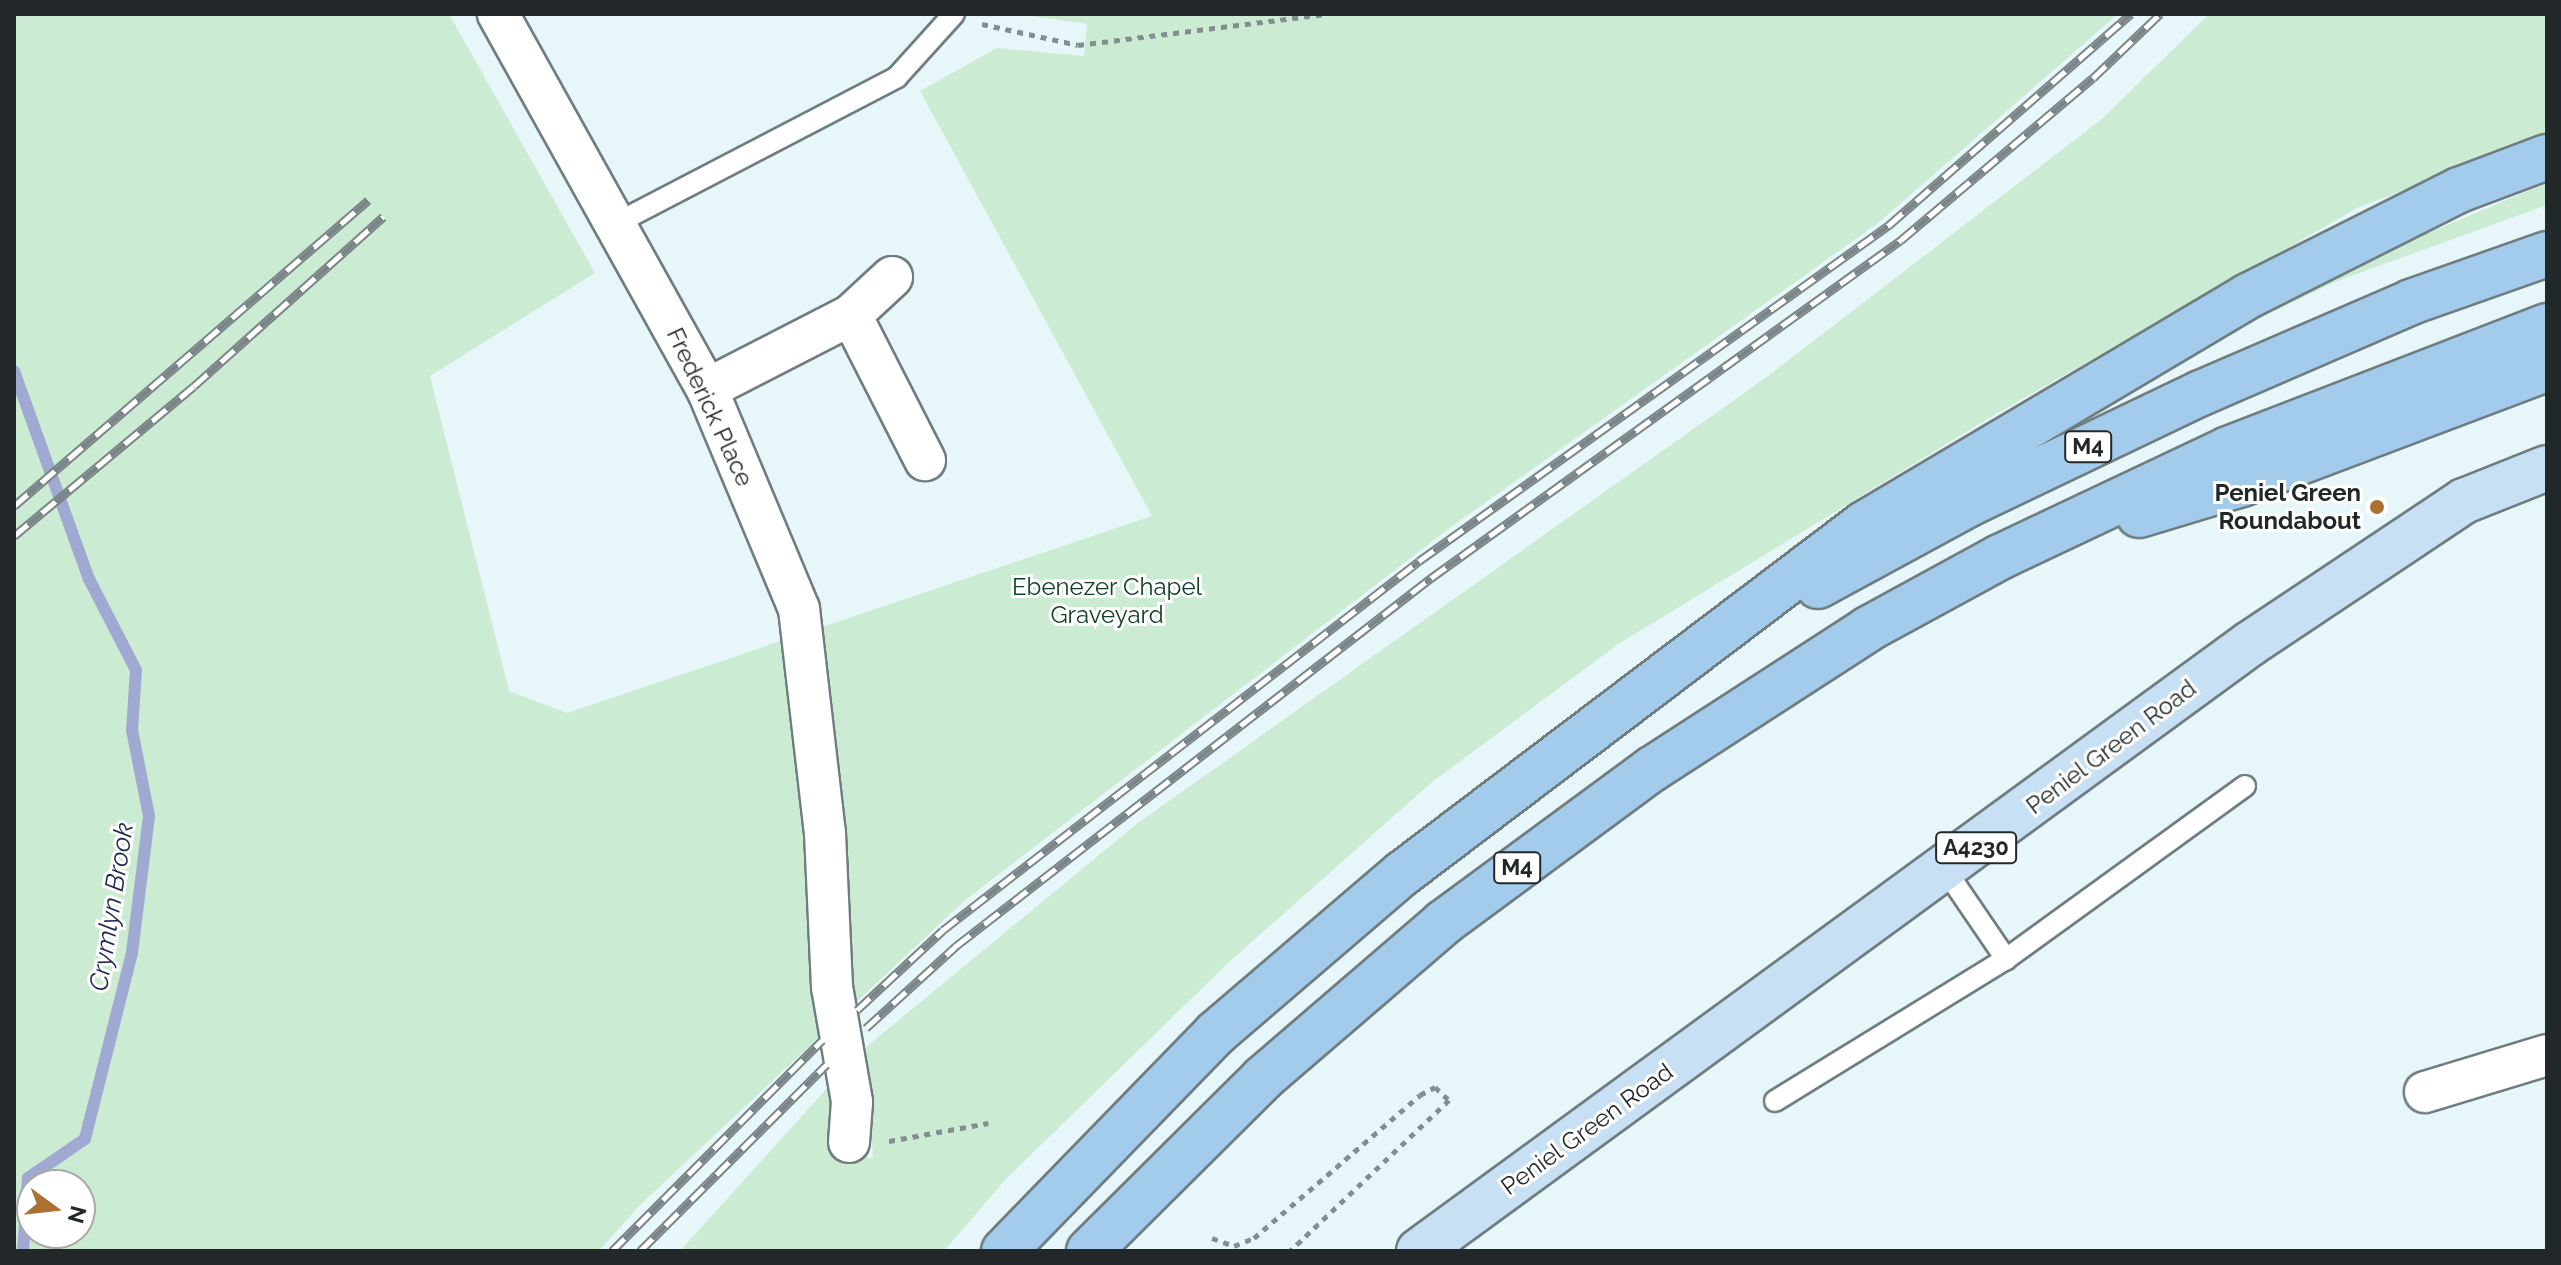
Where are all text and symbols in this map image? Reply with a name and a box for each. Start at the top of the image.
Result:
street label: Frederick Place [661,323,759,491]
road number: M4 [2064,429,2112,465]
place label: Peniel Green Roundabout [2214,479,2361,535]
marker: Peniel Green Roundabout [2368,498,2386,516]
park label: Ebenezer Chapel Graveyard [1012,573,1202,629]
street label: Peniel Green Road [2020,674,2202,820]
water label: Crymlyn Brook [83,820,141,994]
road number: A4230 [1934,830,2018,866]
road number: M4 [1493,850,1541,886]
street label: Peniel Green Road [1495,1057,1679,1201]
north arrow [16,1169,96,1249]
text: N [63,1203,92,1226]

